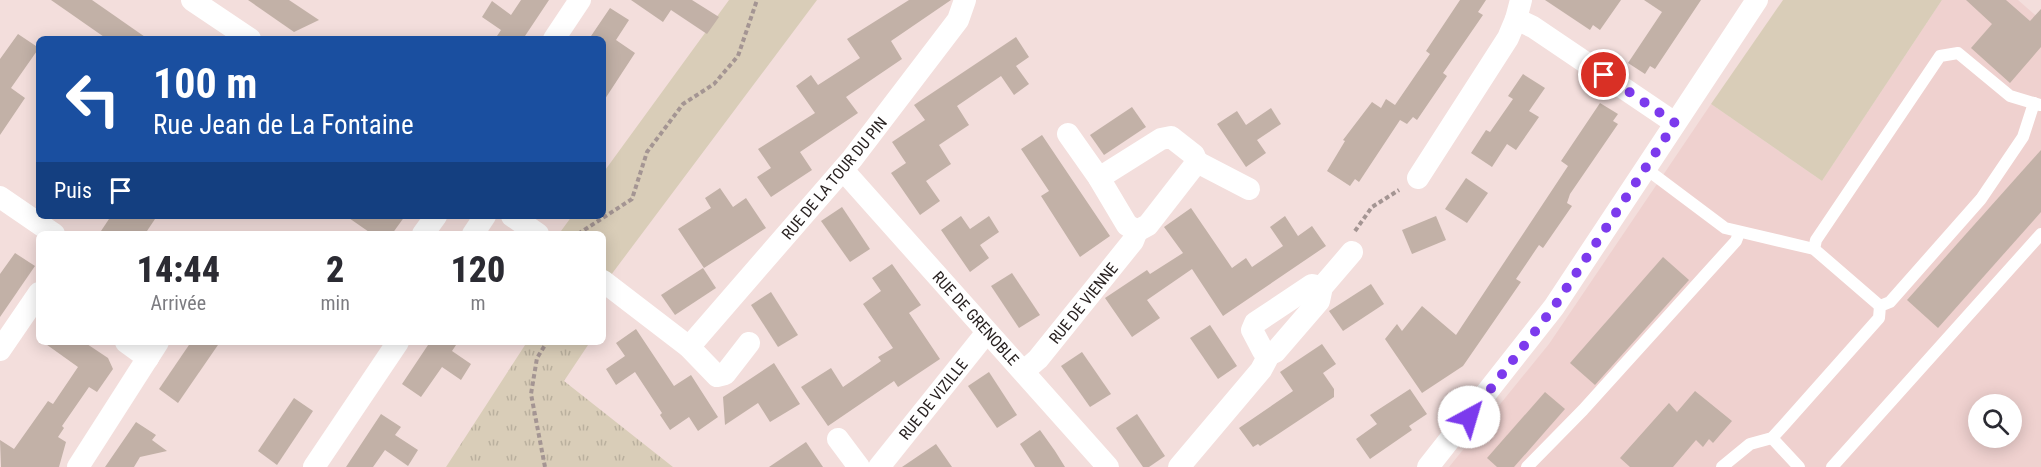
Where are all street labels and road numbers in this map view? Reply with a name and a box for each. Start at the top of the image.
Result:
street label: RUE DE LA TOUR DU PIN [778,113,891,243]
street label: RUE DE VIENNE [1045,259,1122,348]
street label: RUE DE GRENOBLE [929,268,1023,369]
street label: RUE DE VIZILLE [895,355,972,444]

